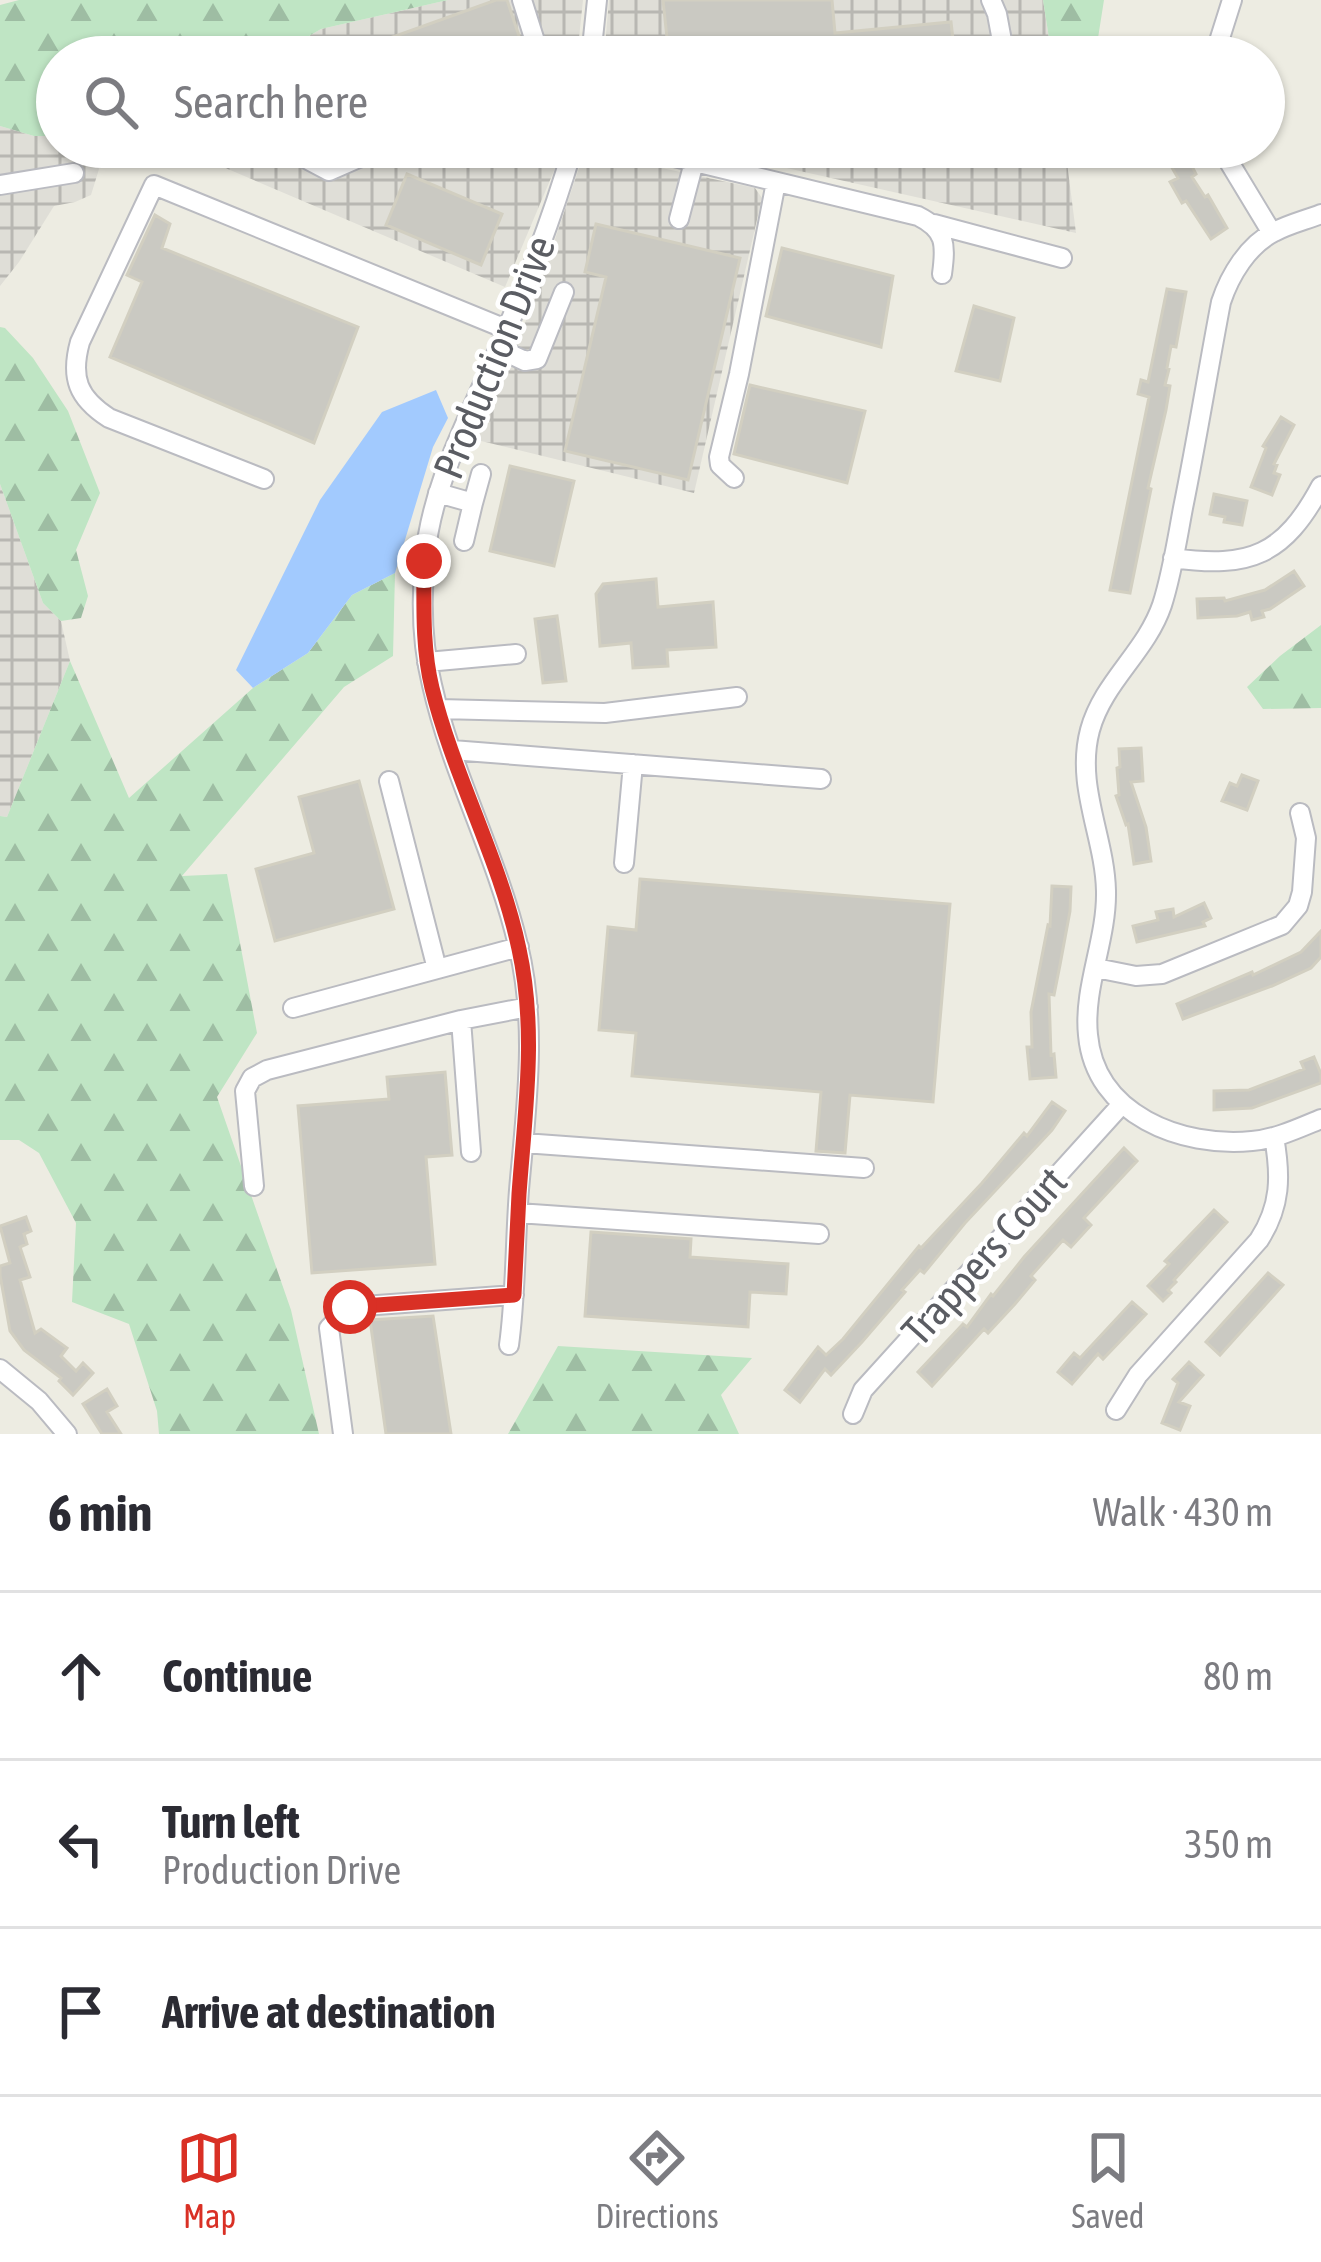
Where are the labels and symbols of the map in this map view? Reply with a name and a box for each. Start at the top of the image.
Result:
street label: Production Drive [423,229,565,485]
route end [397,534,451,588]
street label: Trappers Court [892,1158,1076,1354]
route start [323,1280,377,1334]

